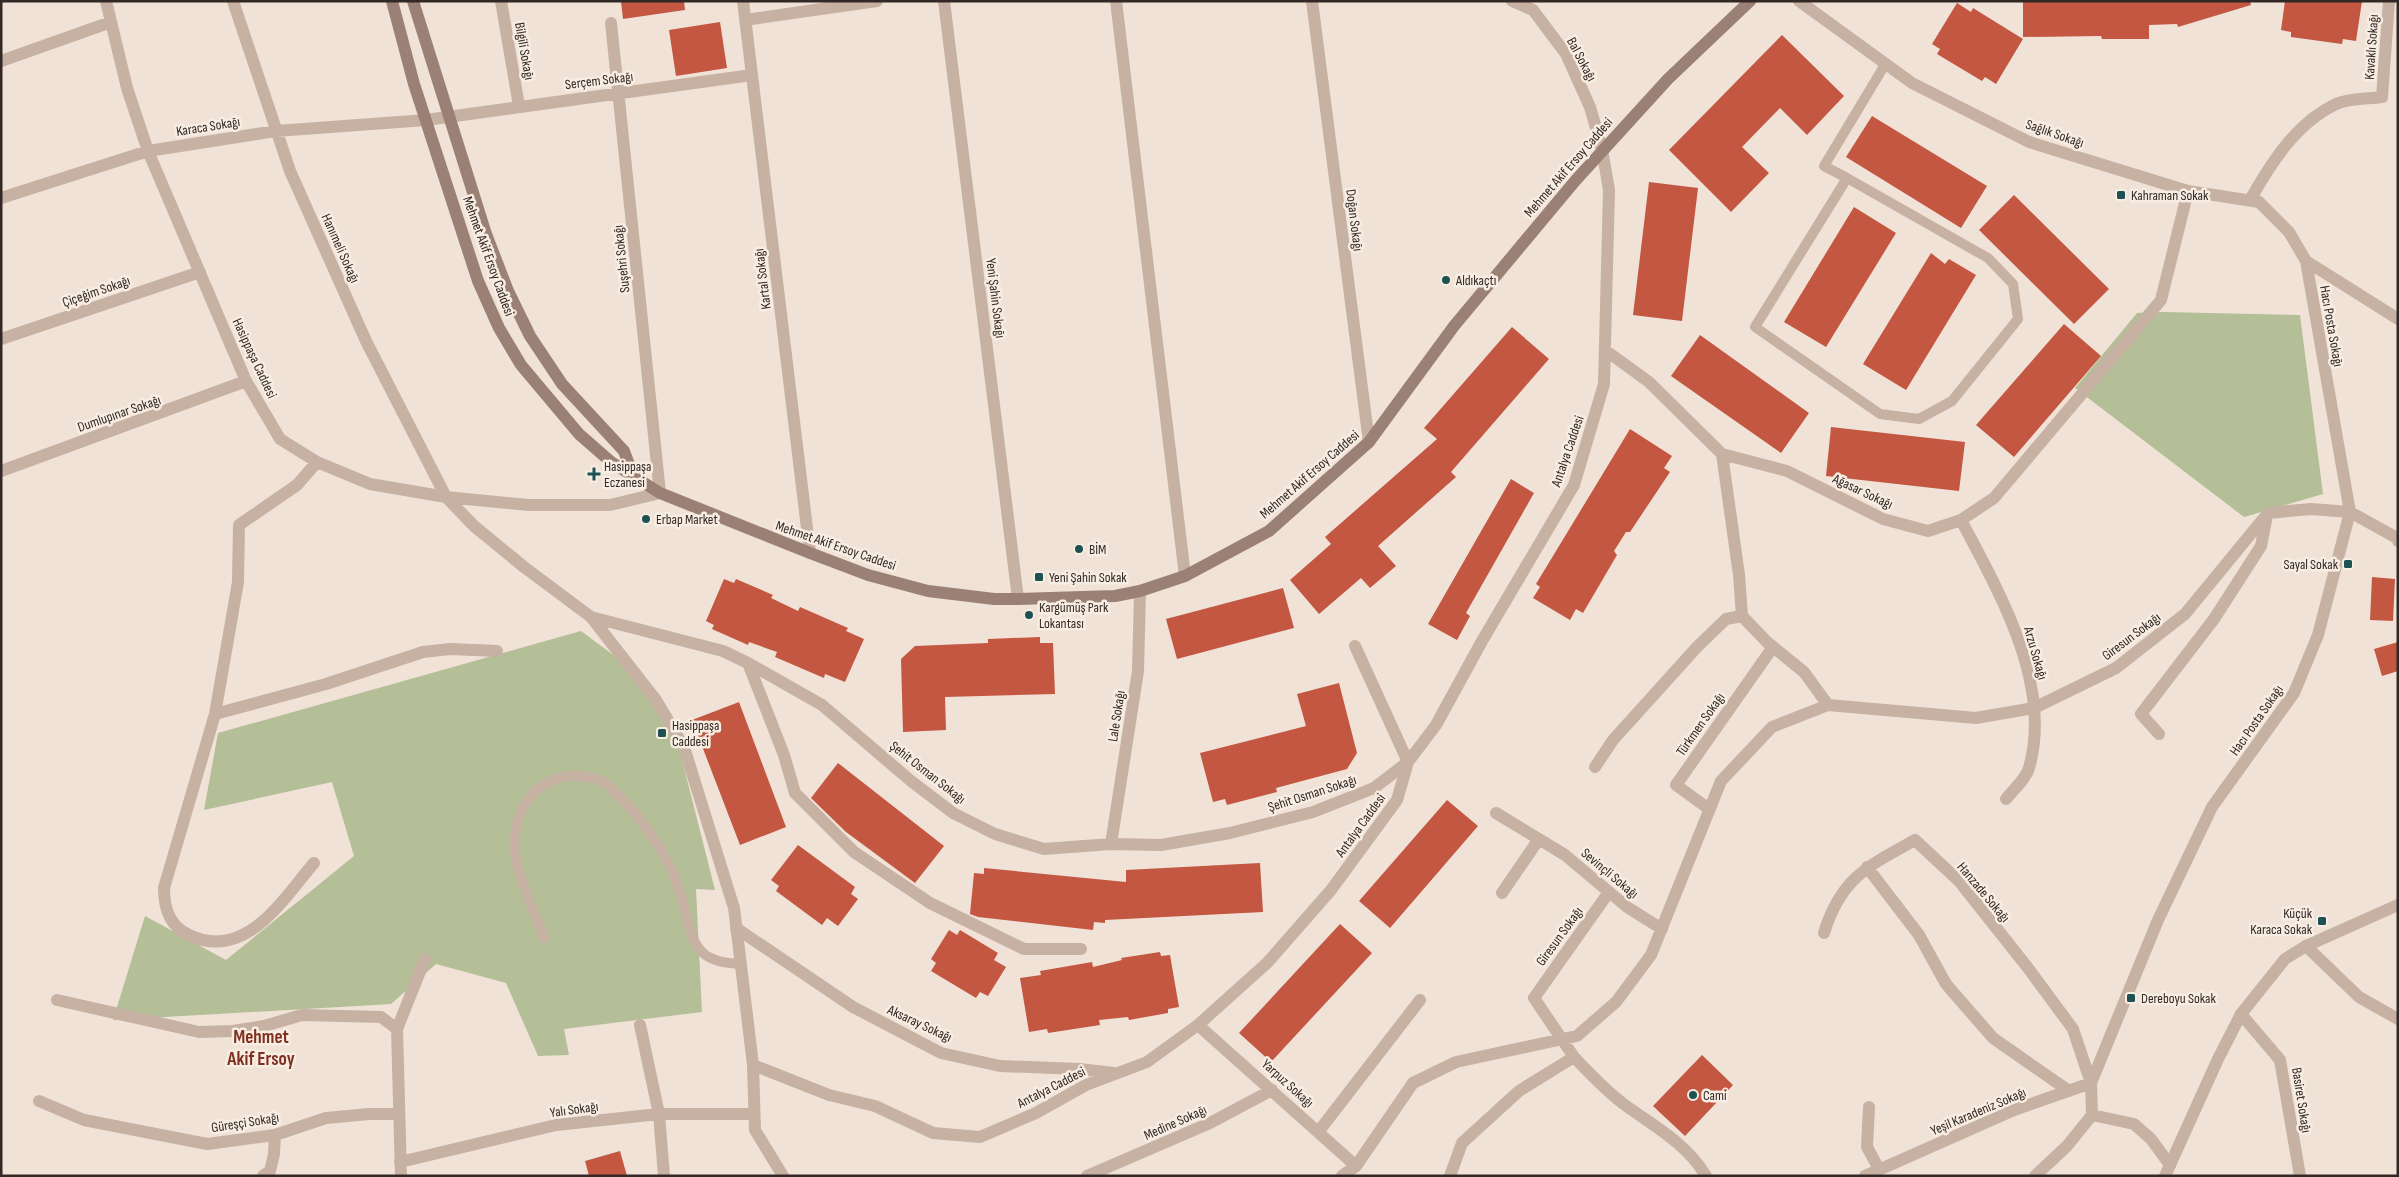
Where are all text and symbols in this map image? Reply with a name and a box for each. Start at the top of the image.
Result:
street label: Kavaklı Sokağı [2361,14,2382,80]
street label: Bilgili Sokağı [511,21,538,81]
street label: Bal Sokağı [1563,34,1600,84]
street label: Serçem Sokağı [564,68,634,93]
street label: Karaca Sokağı [175,113,241,140]
street label: Mehmet Akif Ersoy Caddesi [1521,114,1616,221]
street label: Sağlık Sokağı [2023,116,2086,151]
place label: Kahraman Sokak [2131,187,2209,204]
street label: Doğan Sokağı [1342,188,1367,252]
marker: Kahraman Sokak [2115,189,2127,201]
street label: Mehmet Akif Ersoy Caddesi [459,194,518,318]
street label: Hanımeli Sokağı [318,211,363,286]
street label: Suşehri Sokağı [609,224,634,294]
street label: Kartal Sokağı [750,248,775,310]
street label: Yeni Şahin Sokağı [982,257,1009,339]
street label: Çiçeğim Sokağı [60,272,132,311]
place label: Aldıkaçtı [1455,272,1496,289]
marker: Aldıkaçtı [1440,274,1452,286]
street label: Hacı Posta Sokağı [2316,284,2347,368]
street label: Hasippaşa Caddesi [229,315,281,401]
street label: Dumlupınar Sokağı [75,391,163,436]
street label: Antalya Caddesi [1547,413,1588,490]
street label: Mehmet Akif Ersoy Caddesi [1256,427,1363,522]
place label: Hasippaşa Eczanesi [604,458,651,491]
marker: Hasippaşa Eczanesi [588,468,600,480]
street label: Ağasar Sokağı [1829,470,1896,513]
place label: Erbap Market [656,511,718,528]
marker: Erbap Market [640,513,652,525]
street label: Mehmet Akif Ersoy Caddesi [773,517,898,574]
place label: BİM [1089,541,1106,558]
marker: BİM [1073,543,1085,555]
place label: Sayal Sokak [2283,556,2339,573]
marker: Sayal Sokak [2342,558,2354,570]
place label: Yeni Şahin Sokak [1049,569,1127,586]
marker: Yeni Şahin Sokak [1033,571,1045,583]
place label: Kargümüş Park Lokantası [1039,599,1109,632]
marker: Kargümüş Park Lokantası [1023,609,1035,621]
street label: Giresun Sokağı [2099,609,2164,664]
street label: Arzu Sokağı [2020,624,2051,681]
street label: Hacı Posta Sokağı [2226,682,2287,759]
street label: Lale Sokağı [1104,689,1129,743]
street label: Türkmen Sokağı [1672,689,1728,759]
place label: Hasippaşa Caddesi [672,717,719,750]
marker: Hasippaşa Caddesi [656,727,668,739]
street label: Şehit Osman Sokağı [886,737,969,807]
street label: Şehit Osman Sokağı [1266,771,1359,816]
street label: Antalya Caddesi [1331,790,1389,861]
street label: Sevinçli Sokağı [1578,845,1642,902]
street label: Hanzade Sokağı [1954,859,2014,926]
street label: Giresun Sokağı [1532,903,1587,969]
place label: Küçük Karaca Sokak [2250,905,2313,938]
marker: Küçük Karaca Sokak [2316,915,2328,927]
place label: Dereboyu Sokak [2141,990,2216,1007]
marker: Dereboyu Sokak [2125,992,2137,1004]
street label: Aksaray Sokağı [884,1001,955,1046]
district label: Mehmet Akif Ersoy [226,1026,295,1071]
street label: Yarpuz Sokağı [1258,1056,1317,1111]
street label: Antalya Caddesi [1013,1063,1088,1112]
street label: Basiret Sokağı [2288,1066,2315,1134]
street label: Yeşil Karadeniz Sokağı [1928,1084,2029,1139]
place label: Cami [1703,1087,1727,1104]
marker: Cami [1687,1089,1699,1101]
street label: Yalı Sokağı [549,1098,599,1121]
street label: Medine Sokağı [1141,1101,1209,1144]
street label: Güreşçi Sokağı [210,1109,280,1136]

